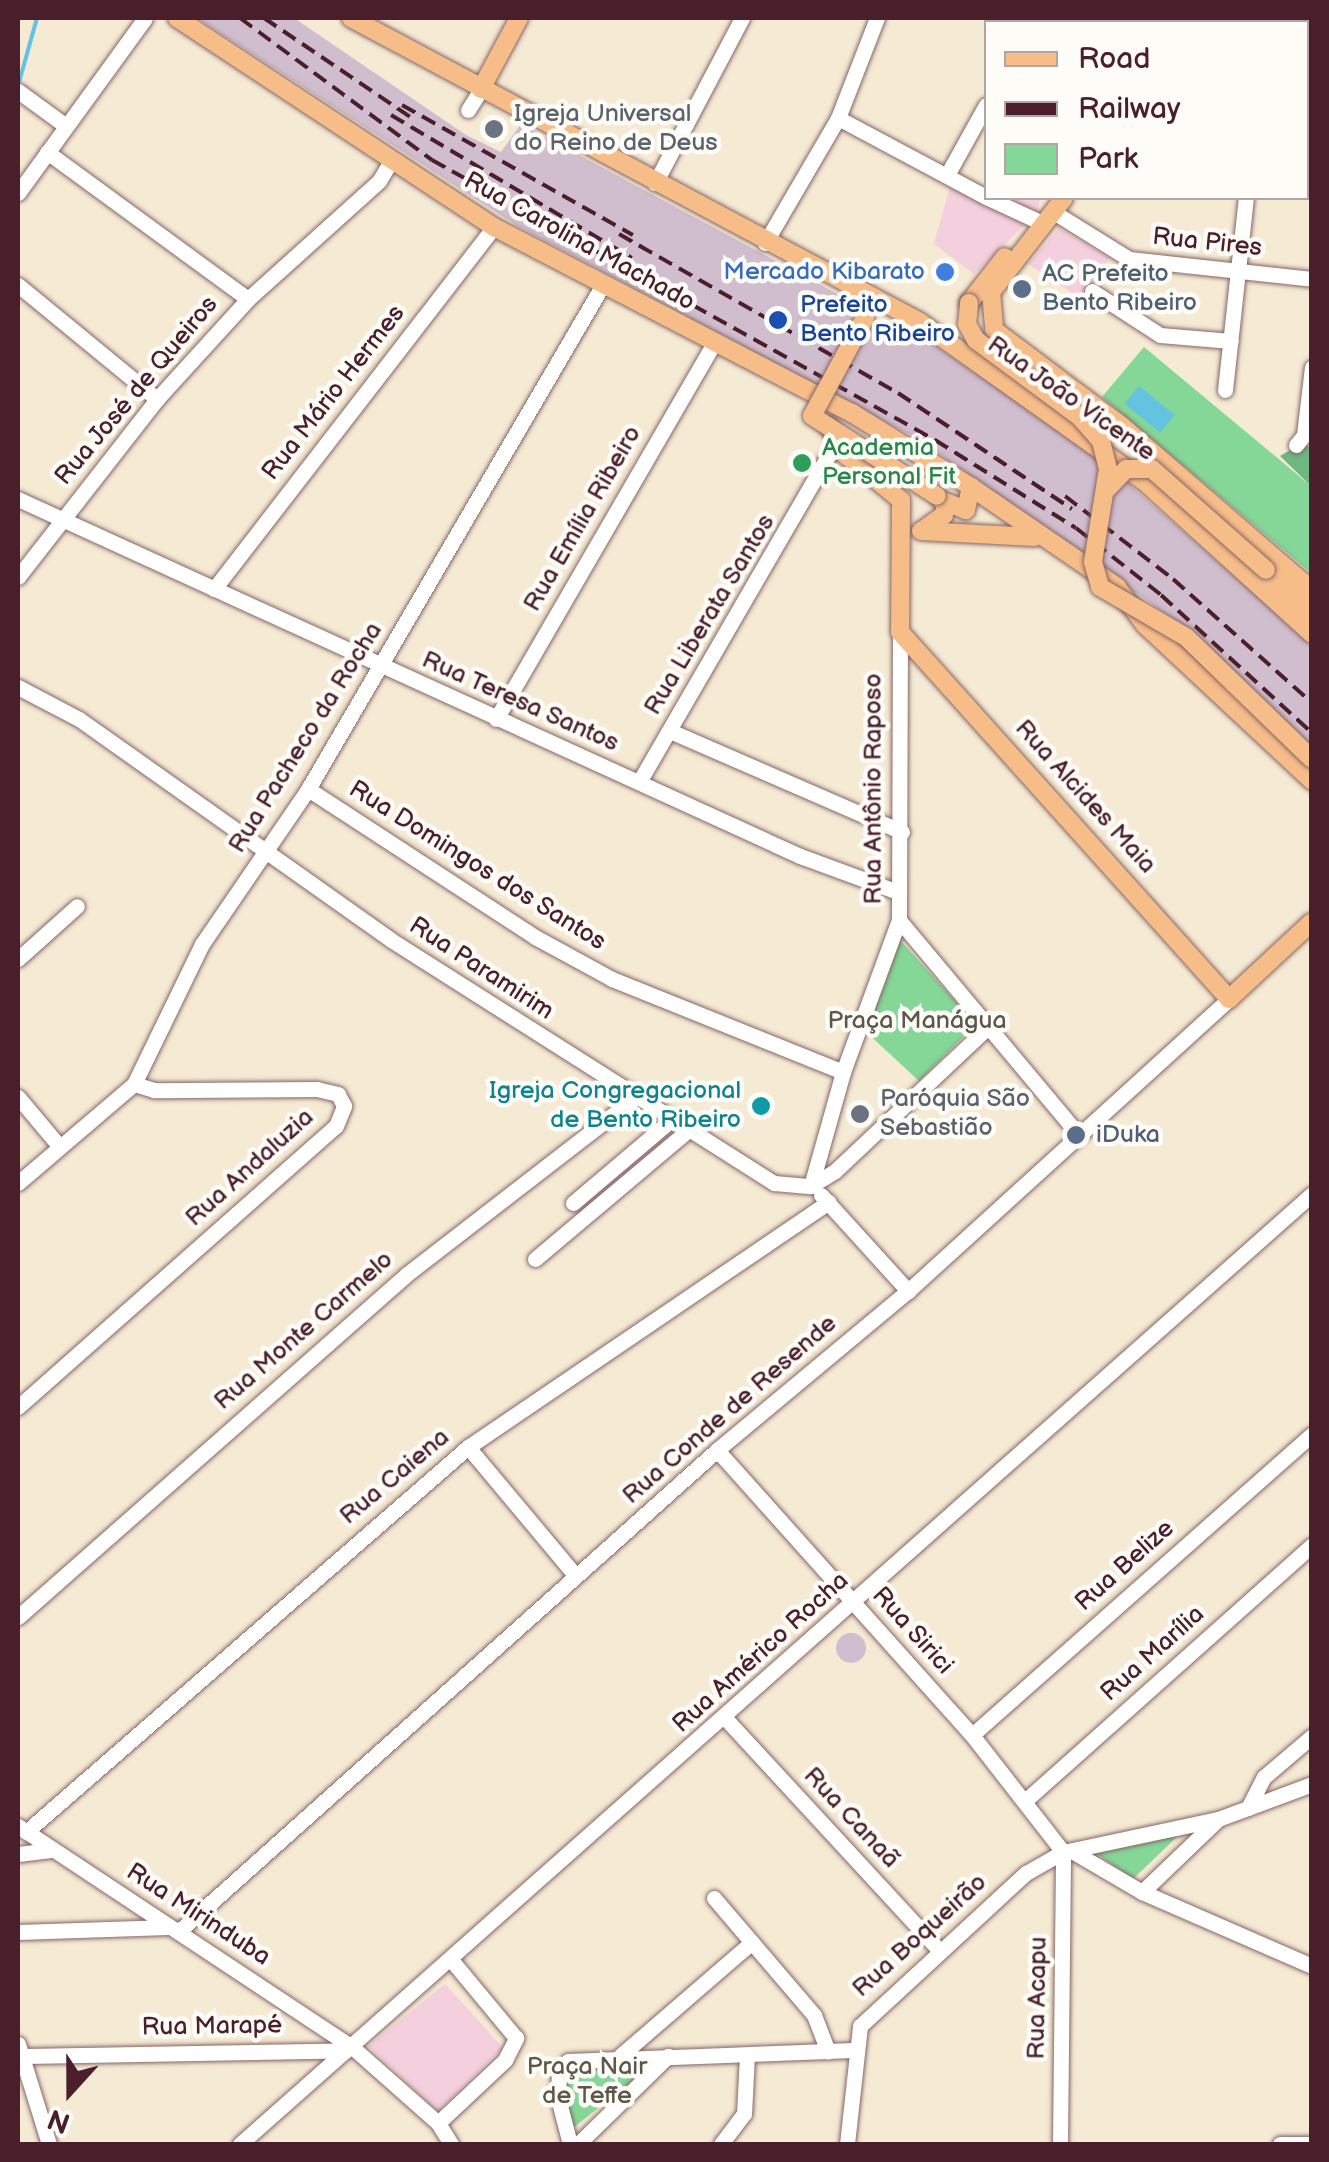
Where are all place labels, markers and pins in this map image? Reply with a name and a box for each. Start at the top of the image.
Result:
place label: Igreja Universal do Reino de Deus [514,100,718,159]
marker: Igreja Universal do Reino de Deus [483,118,505,140]
place label: Mercado Kibarato [723,257,925,287]
place label: AC Prefeito Bento Ribeiro [1042,260,1197,319]
marker: Mercado Kibarato [934,261,956,283]
marker: AC Prefeito Bento Ribeiro [1011,278,1033,300]
place label: Prefeito Bento Ribeiro [800,291,955,350]
marker: Prefeito Bento Ribeiro [765,307,791,333]
place label: Academia Personal Fit [822,434,956,493]
marker: Academia Personal Fit [791,452,813,474]
place label: Igreja Congregacional de Bento Ribeiro [489,1077,741,1136]
place label: Paróquia São Sebastião [880,1085,1031,1144]
marker: Igreja Congregacional de Bento Ribeiro [750,1095,772,1117]
marker: Paróquia São Sebastião [849,1103,871,1125]
place label: iDuka [1096,1120,1160,1150]
marker: iDuka [1065,1124,1087,1146]

